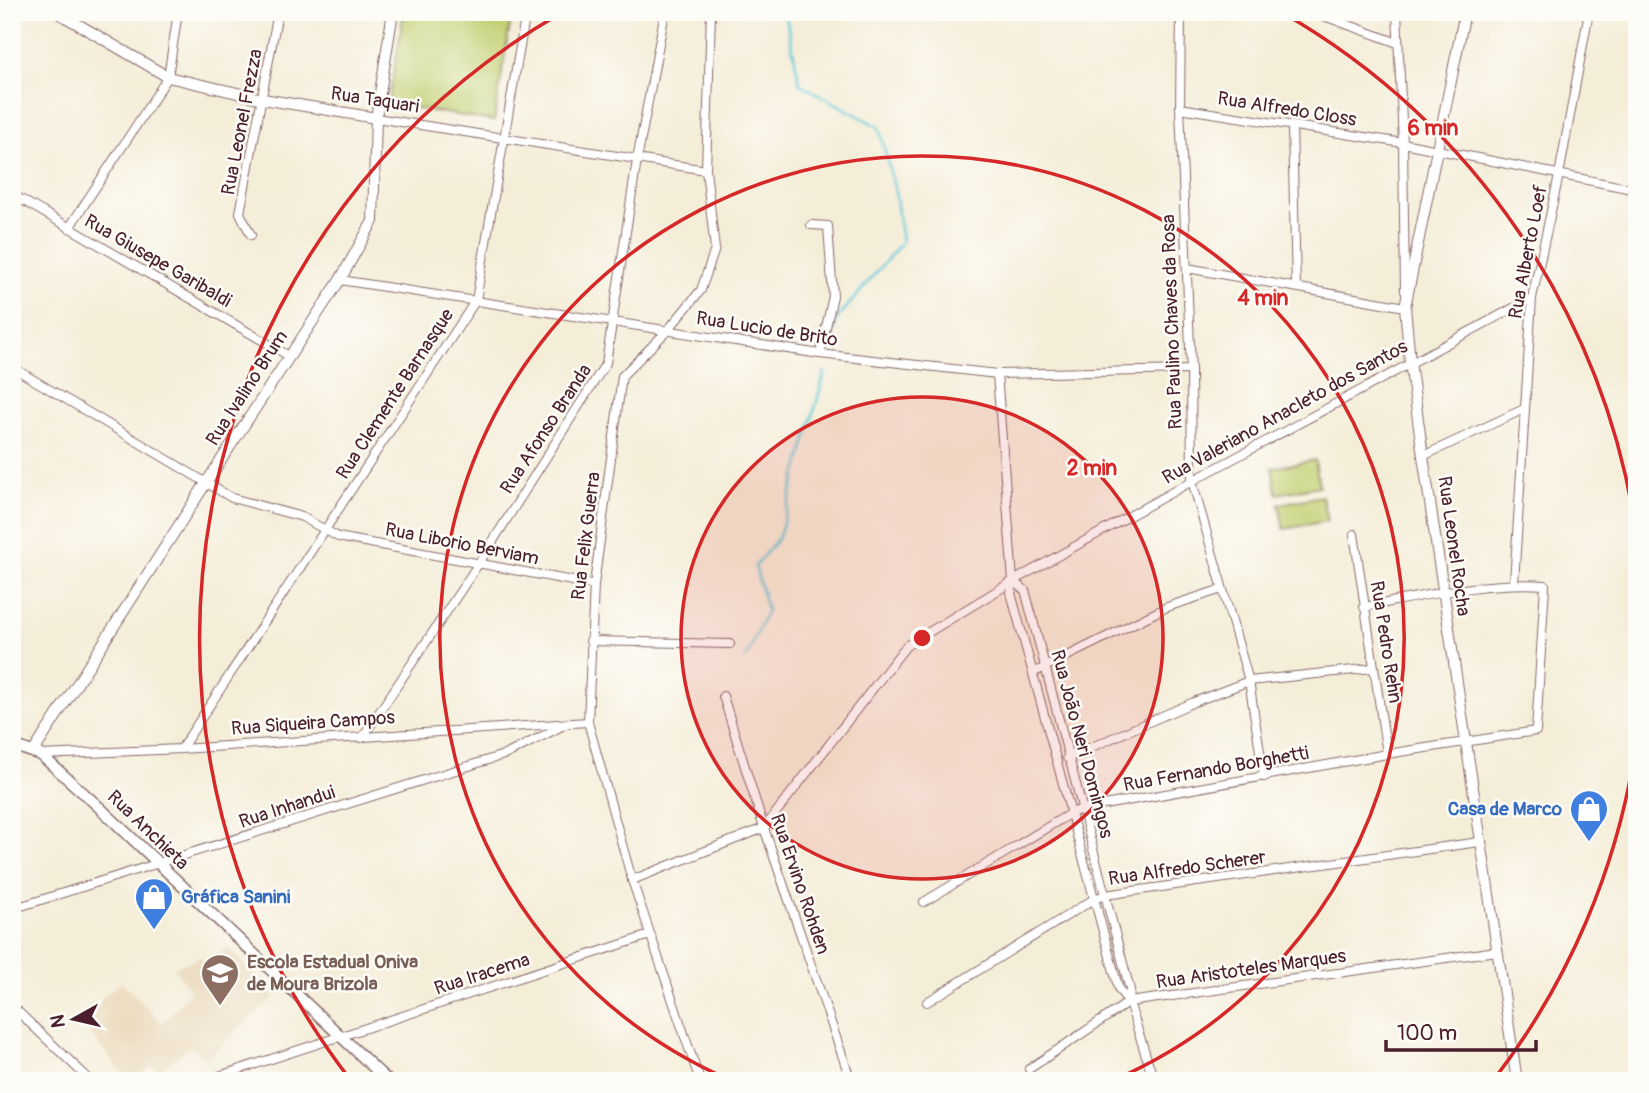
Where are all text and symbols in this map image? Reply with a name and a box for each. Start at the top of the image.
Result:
street label: Rua Leonel Frezza [216,47,268,197]
street label: Rua Taquari [329,81,421,119]
street label: Rua Alfredo Closs [1216,86,1359,132]
text: 6 min [1408,115,1459,142]
street label: Rua Alberto Loef [1503,183,1553,321]
street label: Rua Giusepe Garibaldi [80,209,236,313]
street label: Rua Paulino Chaves da Rosa [1156,214,1188,430]
text: 4 min [1238,285,1289,312]
street label: Rua Clemente Barnasque [331,304,460,484]
street label: Rua Lucio de Brito [695,306,839,352]
street label: Rua Ivalino Brum [201,326,293,450]
street label: Rua Valeriano Anacleto dos Santos [1158,334,1412,490]
street label: Rua Afonso Branda [495,359,597,499]
text: 2 min [1067,455,1117,482]
street label: Rua Felix Guerra [566,470,606,602]
street label: Rua Leonel Rocha [1432,475,1476,618]
street label: Rua Liborio Berviam [383,517,541,571]
street label: Rua Pedro Rehn [1364,579,1408,705]
centre of rings [910,626,934,650]
street label: Rua João Neri Domingos [1045,647,1119,841]
street label: Rua Siqueira Campos [230,705,396,741]
street label: Rua Fernando Borghetti [1121,741,1311,797]
street label: Rua Inhandui [236,780,338,834]
street label: Rua Anchieta [102,785,194,875]
shop icon: Casa de Marco [1568,788,1610,843]
place label: Casa de Marco [1448,797,1563,821]
street label: Rua Ervino Rohden [765,811,835,957]
street label: Rua Alfredo Scherer [1107,845,1267,891]
shop icon: Gráfica Sanini [133,876,175,931]
place label: Gráfica Sanini [181,885,291,909]
street label: Rua Aristoteles Marques [1155,944,1348,994]
street label: Rua Iracema [431,947,533,1001]
place label: Escola Estadual Oniva de Moura Brizola [247,950,418,996]
school or university icon: Escola Estadual Oniva de Moura Brizola [199,952,241,1007]
north arrow [38,984,108,1054]
scale bar [1386,1009,1537,1053]
text: N [45,1013,71,1029]
text: 100 m [1397,1020,1457,1047]

